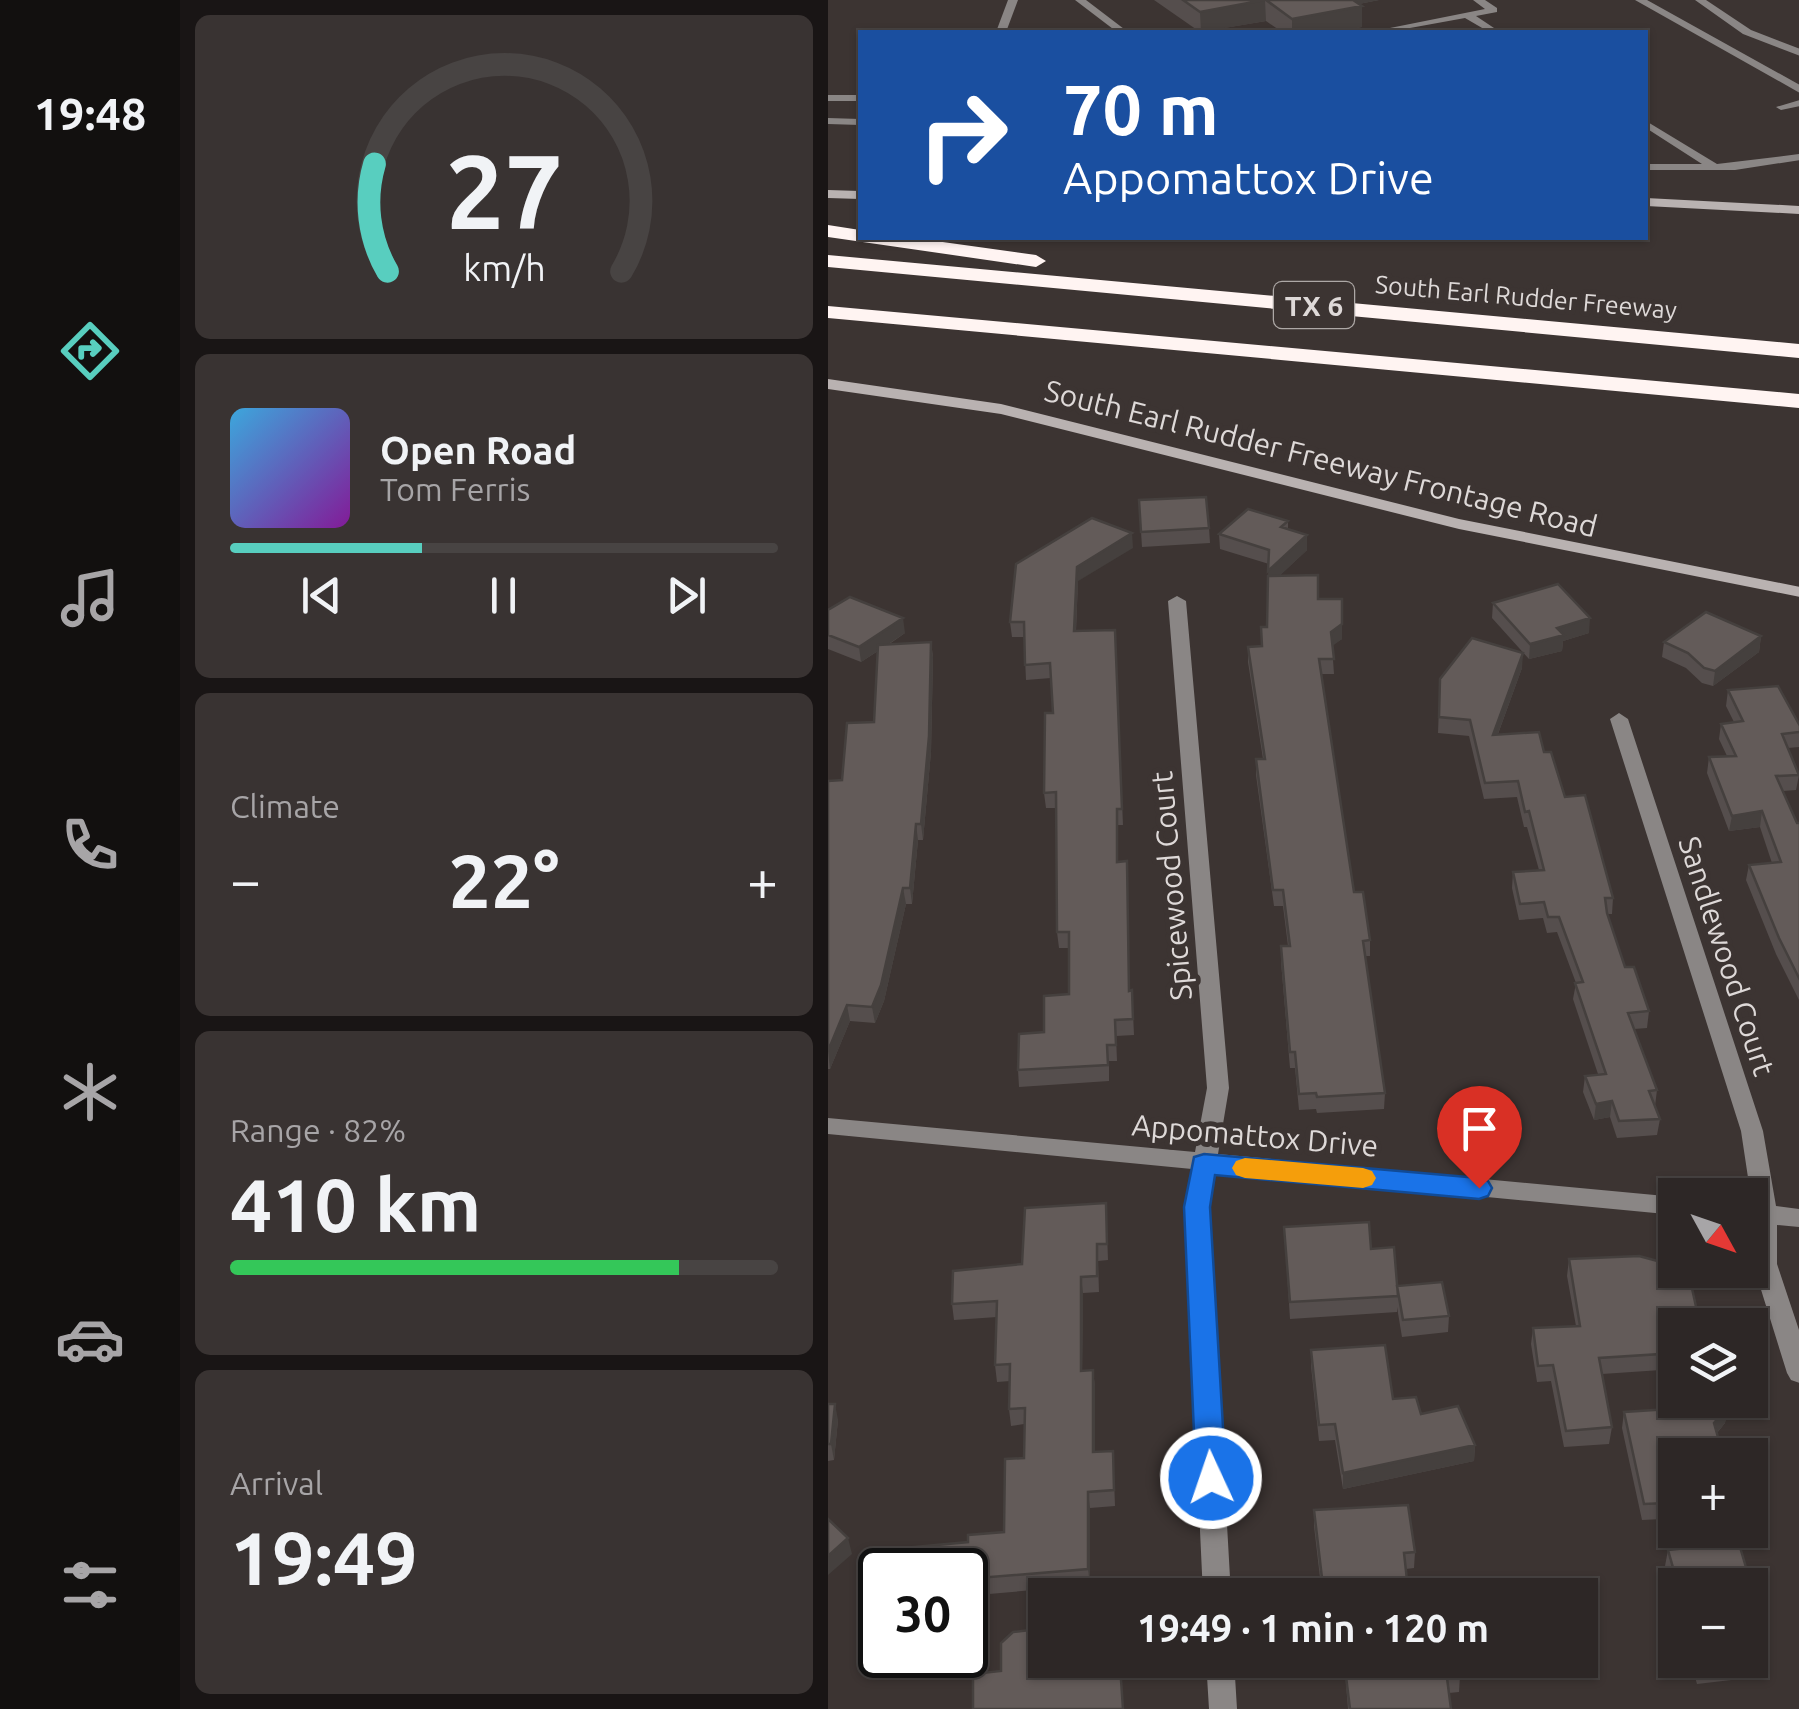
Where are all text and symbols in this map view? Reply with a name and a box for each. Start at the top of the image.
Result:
icon: right [898,70,1028,200]
text: 70 m [1063,70,1219,148]
text: 19:48 [34,88,146,139]
text: 27 [445,132,563,249]
text: Appomattox Drive [1063,152,1434,203]
text: km/h [463,248,545,288]
street label: South Earl Rudder Freeway [1374,270,1678,324]
road number: TX 6 [1274,282,1354,328]
icon: directions [55,316,125,386]
street label: South Earl Rudder Freeway Frontage Road [1041,373,1601,543]
text: Open Road [380,429,576,471]
text: Tom Ferris [380,471,530,507]
icon: music [55,563,125,633]
icon: previous [294,568,349,623]
icon: pause [476,568,531,623]
icon: next [659,568,714,623]
street label: Spicewood Court [1144,770,1198,1002]
text: Climate [230,788,340,824]
icon: phone [55,810,125,880]
street label: Sandlewood Court [1672,832,1782,1080]
text: 22° [448,838,560,922]
text: − [230,849,261,910]
text: + [747,849,778,910]
icon: climate [55,1057,125,1127]
pin [1437,1086,1522,1189]
icon: arrive [1452,1101,1507,1156]
street label: Appomattox Drive [1130,1107,1380,1163]
text: Range · 82% [230,1112,406,1148]
text: 410 km [230,1162,481,1246]
north arrow [1658,1178,1768,1288]
map controls [1658,1178,1768,1678]
icon: car [55,1304,125,1374]
button: layers [1658,1308,1768,1418]
position arrow [1159,1426,1263,1530]
button: + [1658,1438,1768,1548]
text: Arrival [230,1465,323,1501]
text: 19:49 [230,1515,418,1599]
speed limit sign: 30 [858,1548,988,1678]
icon: filters [55,1550,125,1620]
button: − [1658,1568,1768,1678]
text: 19:49 · 1 min · 120 m [1137,1607,1489,1649]

